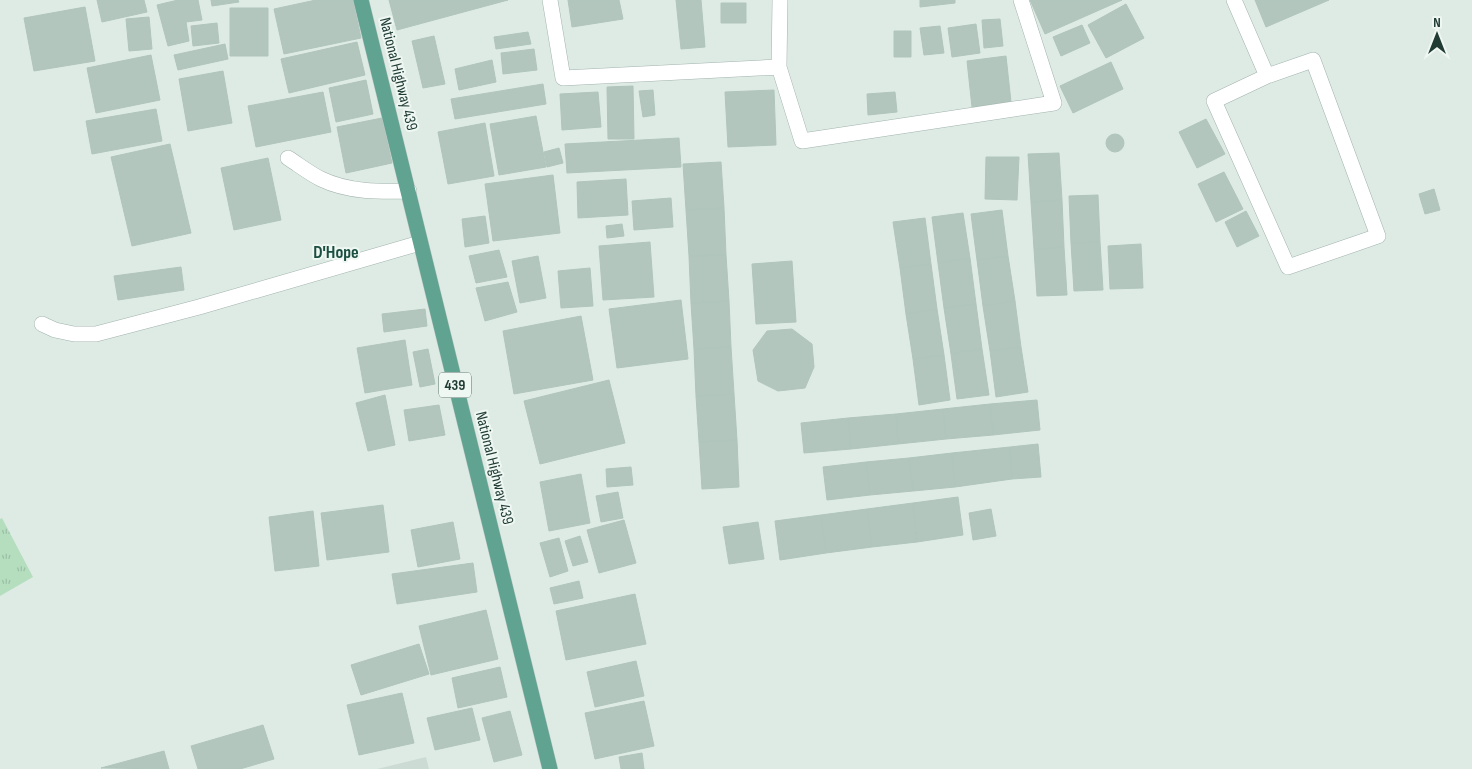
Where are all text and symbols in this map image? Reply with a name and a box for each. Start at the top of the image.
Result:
north arrow [1412,10,1462,60]
text: N [1433,14,1441,31]
street label: National Highway 439 [375,16,421,132]
district label: D'Hope [313,242,359,263]
road number: 439 [439,372,471,398]
street label: National Highway 439 [471,410,517,526]

